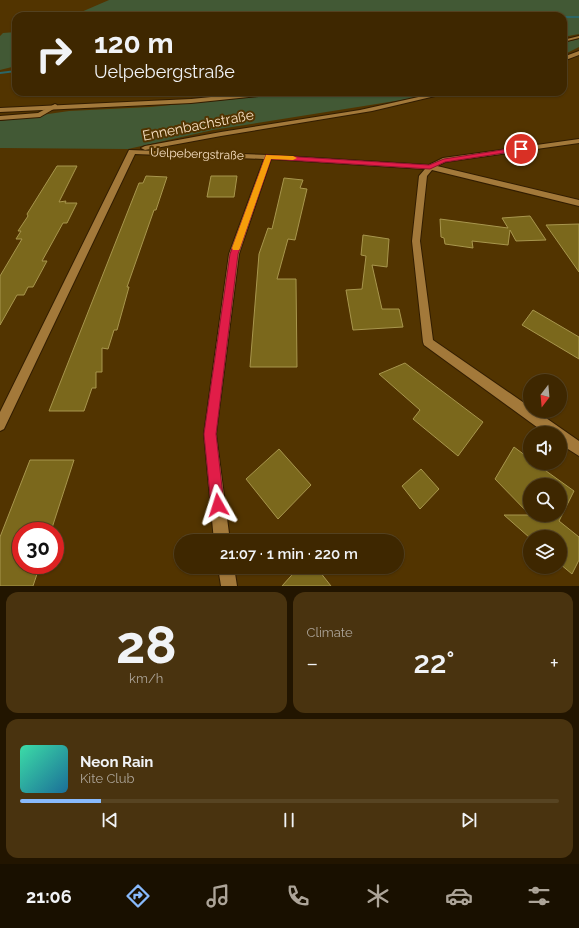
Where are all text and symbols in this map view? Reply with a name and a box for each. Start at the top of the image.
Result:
text: 120 m [94,27,174,60]
icon: right [28,28,80,80]
text: Uelpebergstraße [94,61,235,82]
street label: Ennenbachstraße [141,106,255,144]
pin [504,132,538,166]
icon: arrive [510,138,532,160]
street label: Uelpebergstraße [150,145,244,163]
north arrow [523,374,567,418]
map controls [523,374,567,574]
button: sound [523,426,567,470]
button: search [523,478,567,522]
position arrow [197,484,239,526]
speed limit sign: 30 [12,522,64,574]
button: layers [523,530,567,574]
text: 21:07 · 1 min · 220 m [220,545,358,563]
text: 28 [116,614,177,675]
text: Climate [307,625,353,640]
text: 22° [414,645,455,680]
text: − [307,650,318,676]
text: + [550,650,559,676]
text: km/h [129,671,163,686]
text: Neon Rain [80,753,153,771]
text: Kite Club [80,771,135,786]
icon: previous [99,809,121,831]
icon: pause [278,809,300,831]
icon: next [458,809,480,831]
icon: directions [124,882,152,910]
icon: music [204,882,232,910]
icon: phone [284,882,312,910]
icon: climate [364,882,392,910]
icon: car [445,882,473,910]
icon: filters [525,882,553,910]
text: 21:06 [26,886,72,907]

